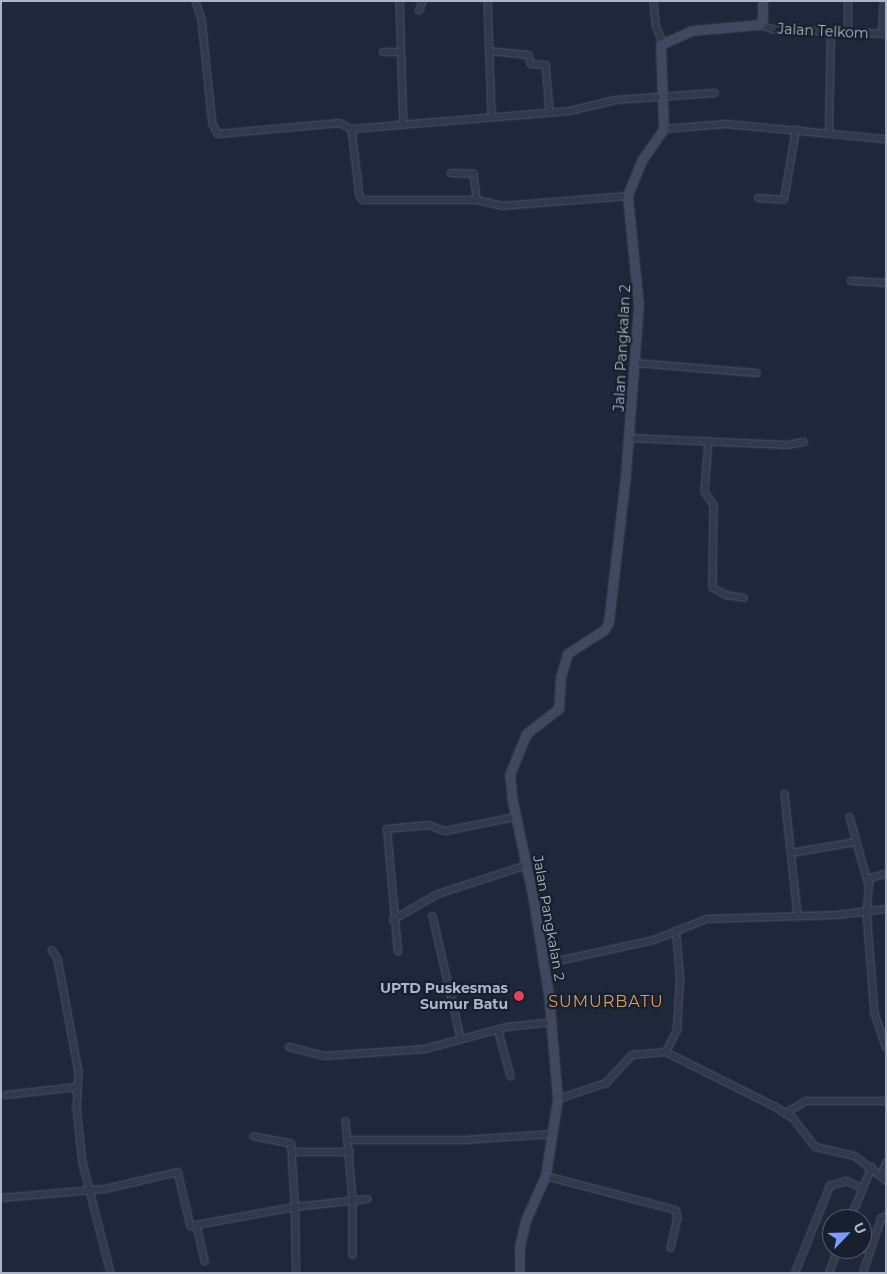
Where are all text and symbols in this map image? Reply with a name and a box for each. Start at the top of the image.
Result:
street label: Jalan Telkom [777,20,869,42]
street label: Jalan Pangkalan 2 [610,284,634,412]
street label: Jalan Pangkalan 2 [530,854,568,982]
place label: UPTD Puskesmas Sumur Batu [380,980,508,1012]
marker: UPTD Puskesmas Sumur Batu [512,989,526,1003]
district label: SUMURBATU [547,992,665,1012]
north arrow [822,1209,872,1259]
text: U [849,1220,870,1237]

